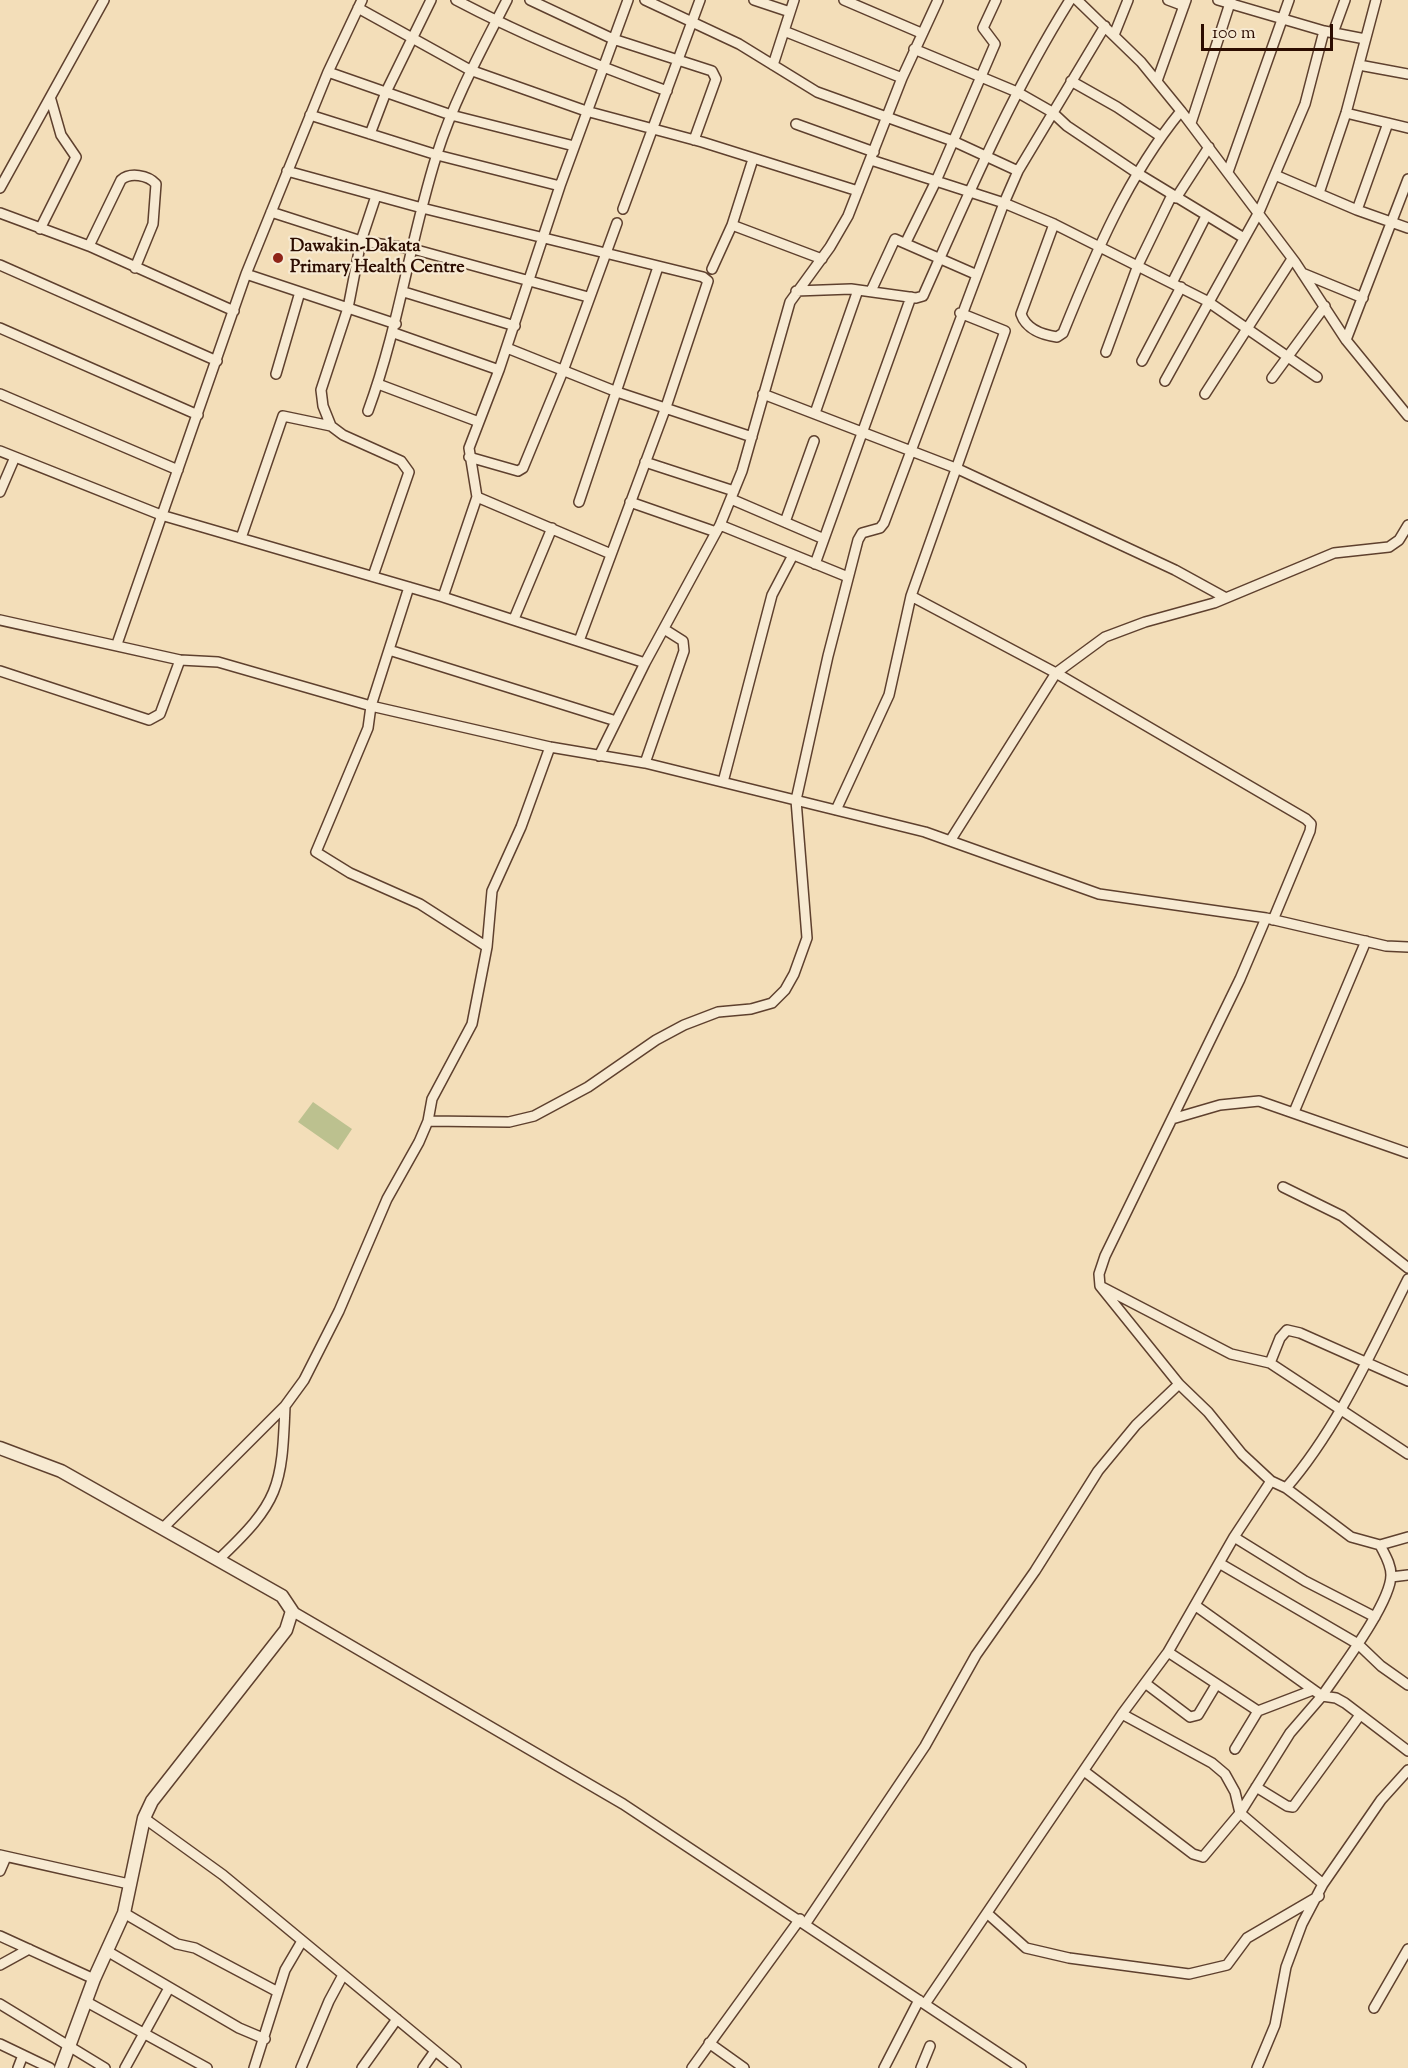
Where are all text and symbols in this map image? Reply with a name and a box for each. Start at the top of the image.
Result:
scale bar [1204,12,1336,50]
text: 100 m [1212,21,1256,47]
place label: Dawakin-Dakata Primary Health Centre [290,237,465,280]
marker: Dawakin-Dakata Primary Health Centre [271,251,285,265]

